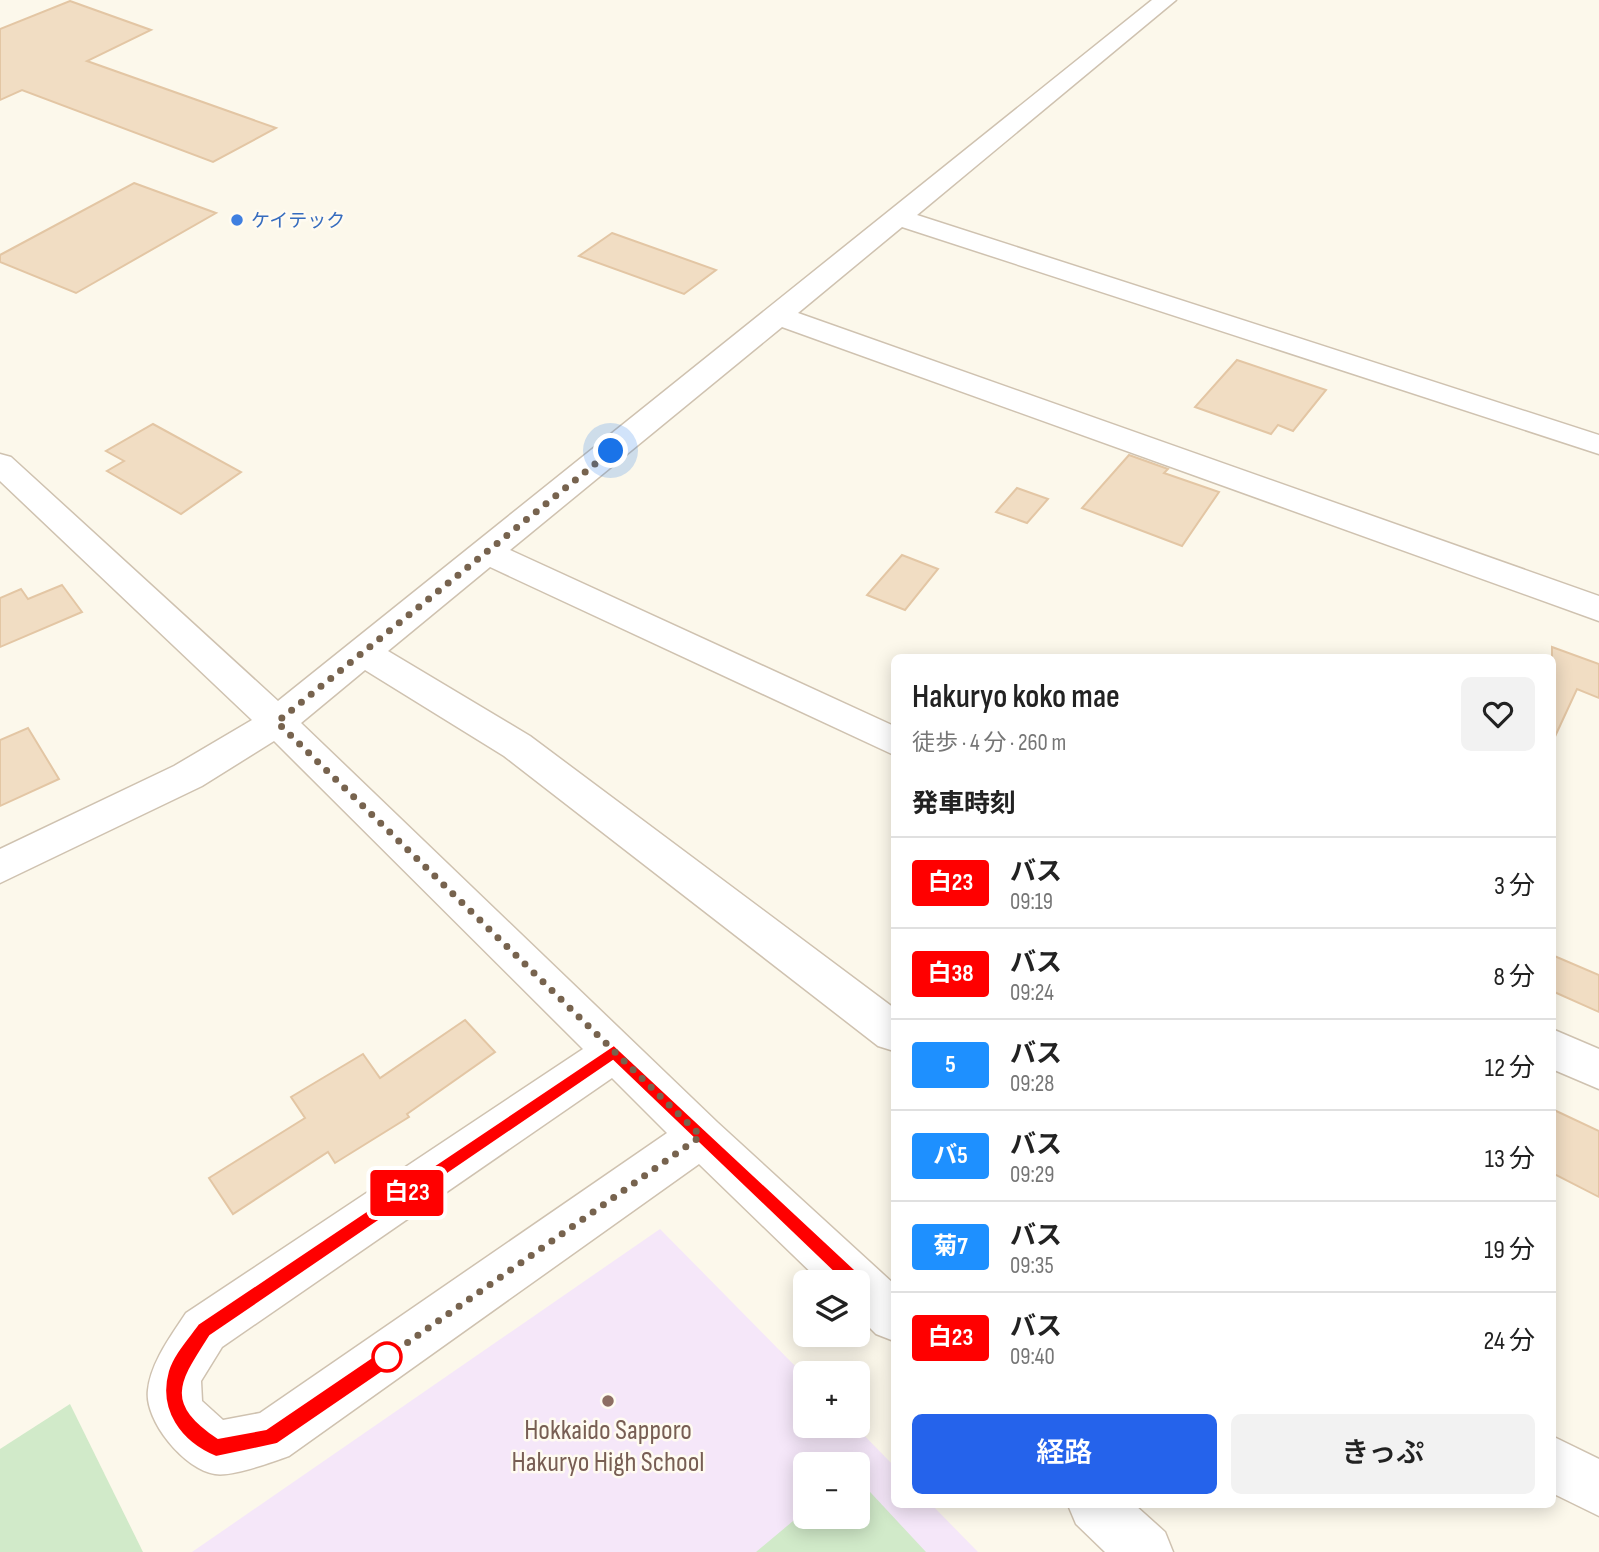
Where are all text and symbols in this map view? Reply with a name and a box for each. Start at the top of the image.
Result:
place label: ケイテック [251,210,345,233]
marker: ケイテック [229,212,245,228]
your location [593,433,628,468]
text: Hakuryo koko mae [912,677,1120,717]
button: heart [1461,677,1535,751]
text: 徒歩 · 4 分 · 260 m [912,729,1066,757]
text: 発車時刻 [912,789,1016,820]
text: バス [1010,857,1062,888]
text: 白23 [928,868,973,897]
text: 3 分 [1494,871,1535,902]
text: 09:19 [1010,888,1053,916]
text: バス [1010,948,1062,979]
text: 白38 [927,959,974,988]
text: 8 分 [1493,962,1535,993]
text: 09:24 [1010,979,1054,1007]
text: バス [1010,1039,1062,1070]
text: 5 [945,1050,956,1079]
text: 12 分 [1485,1053,1535,1084]
text: 09:28 [1010,1070,1054,1098]
text: バス [1010,1130,1062,1161]
text: バ5 [933,1141,968,1170]
text: 13 分 [1485,1144,1535,1175]
text: 09:29 [1010,1161,1054,1189]
line badge: 白23 [367,1170,447,1216]
text: 白23 [384,1178,430,1207]
text: バス [1010,1221,1062,1252]
text: 菊7 [933,1232,968,1261]
text: 19 分 [1484,1235,1535,1266]
text: 09:35 [1010,1252,1054,1280]
map controls [793,1270,870,1529]
button: layers [793,1270,870,1347]
text: バス [1010,1312,1062,1343]
text: 白23 [928,1323,973,1352]
text: 24 分 [1483,1326,1535,1357]
unlabelled marker [372,1342,402,1372]
text: 09:40 [1010,1343,1055,1371]
button: + [793,1361,870,1438]
marker: Hokkaido Sapporo Hakuryo High School [600,1393,616,1409]
place label: Hokkaido Sapporo Hakuryo High School [512,1414,704,1479]
button: 経路 [912,1414,1217,1494]
button: きっぷ [1231,1414,1535,1494]
button: − [793,1452,870,1529]

